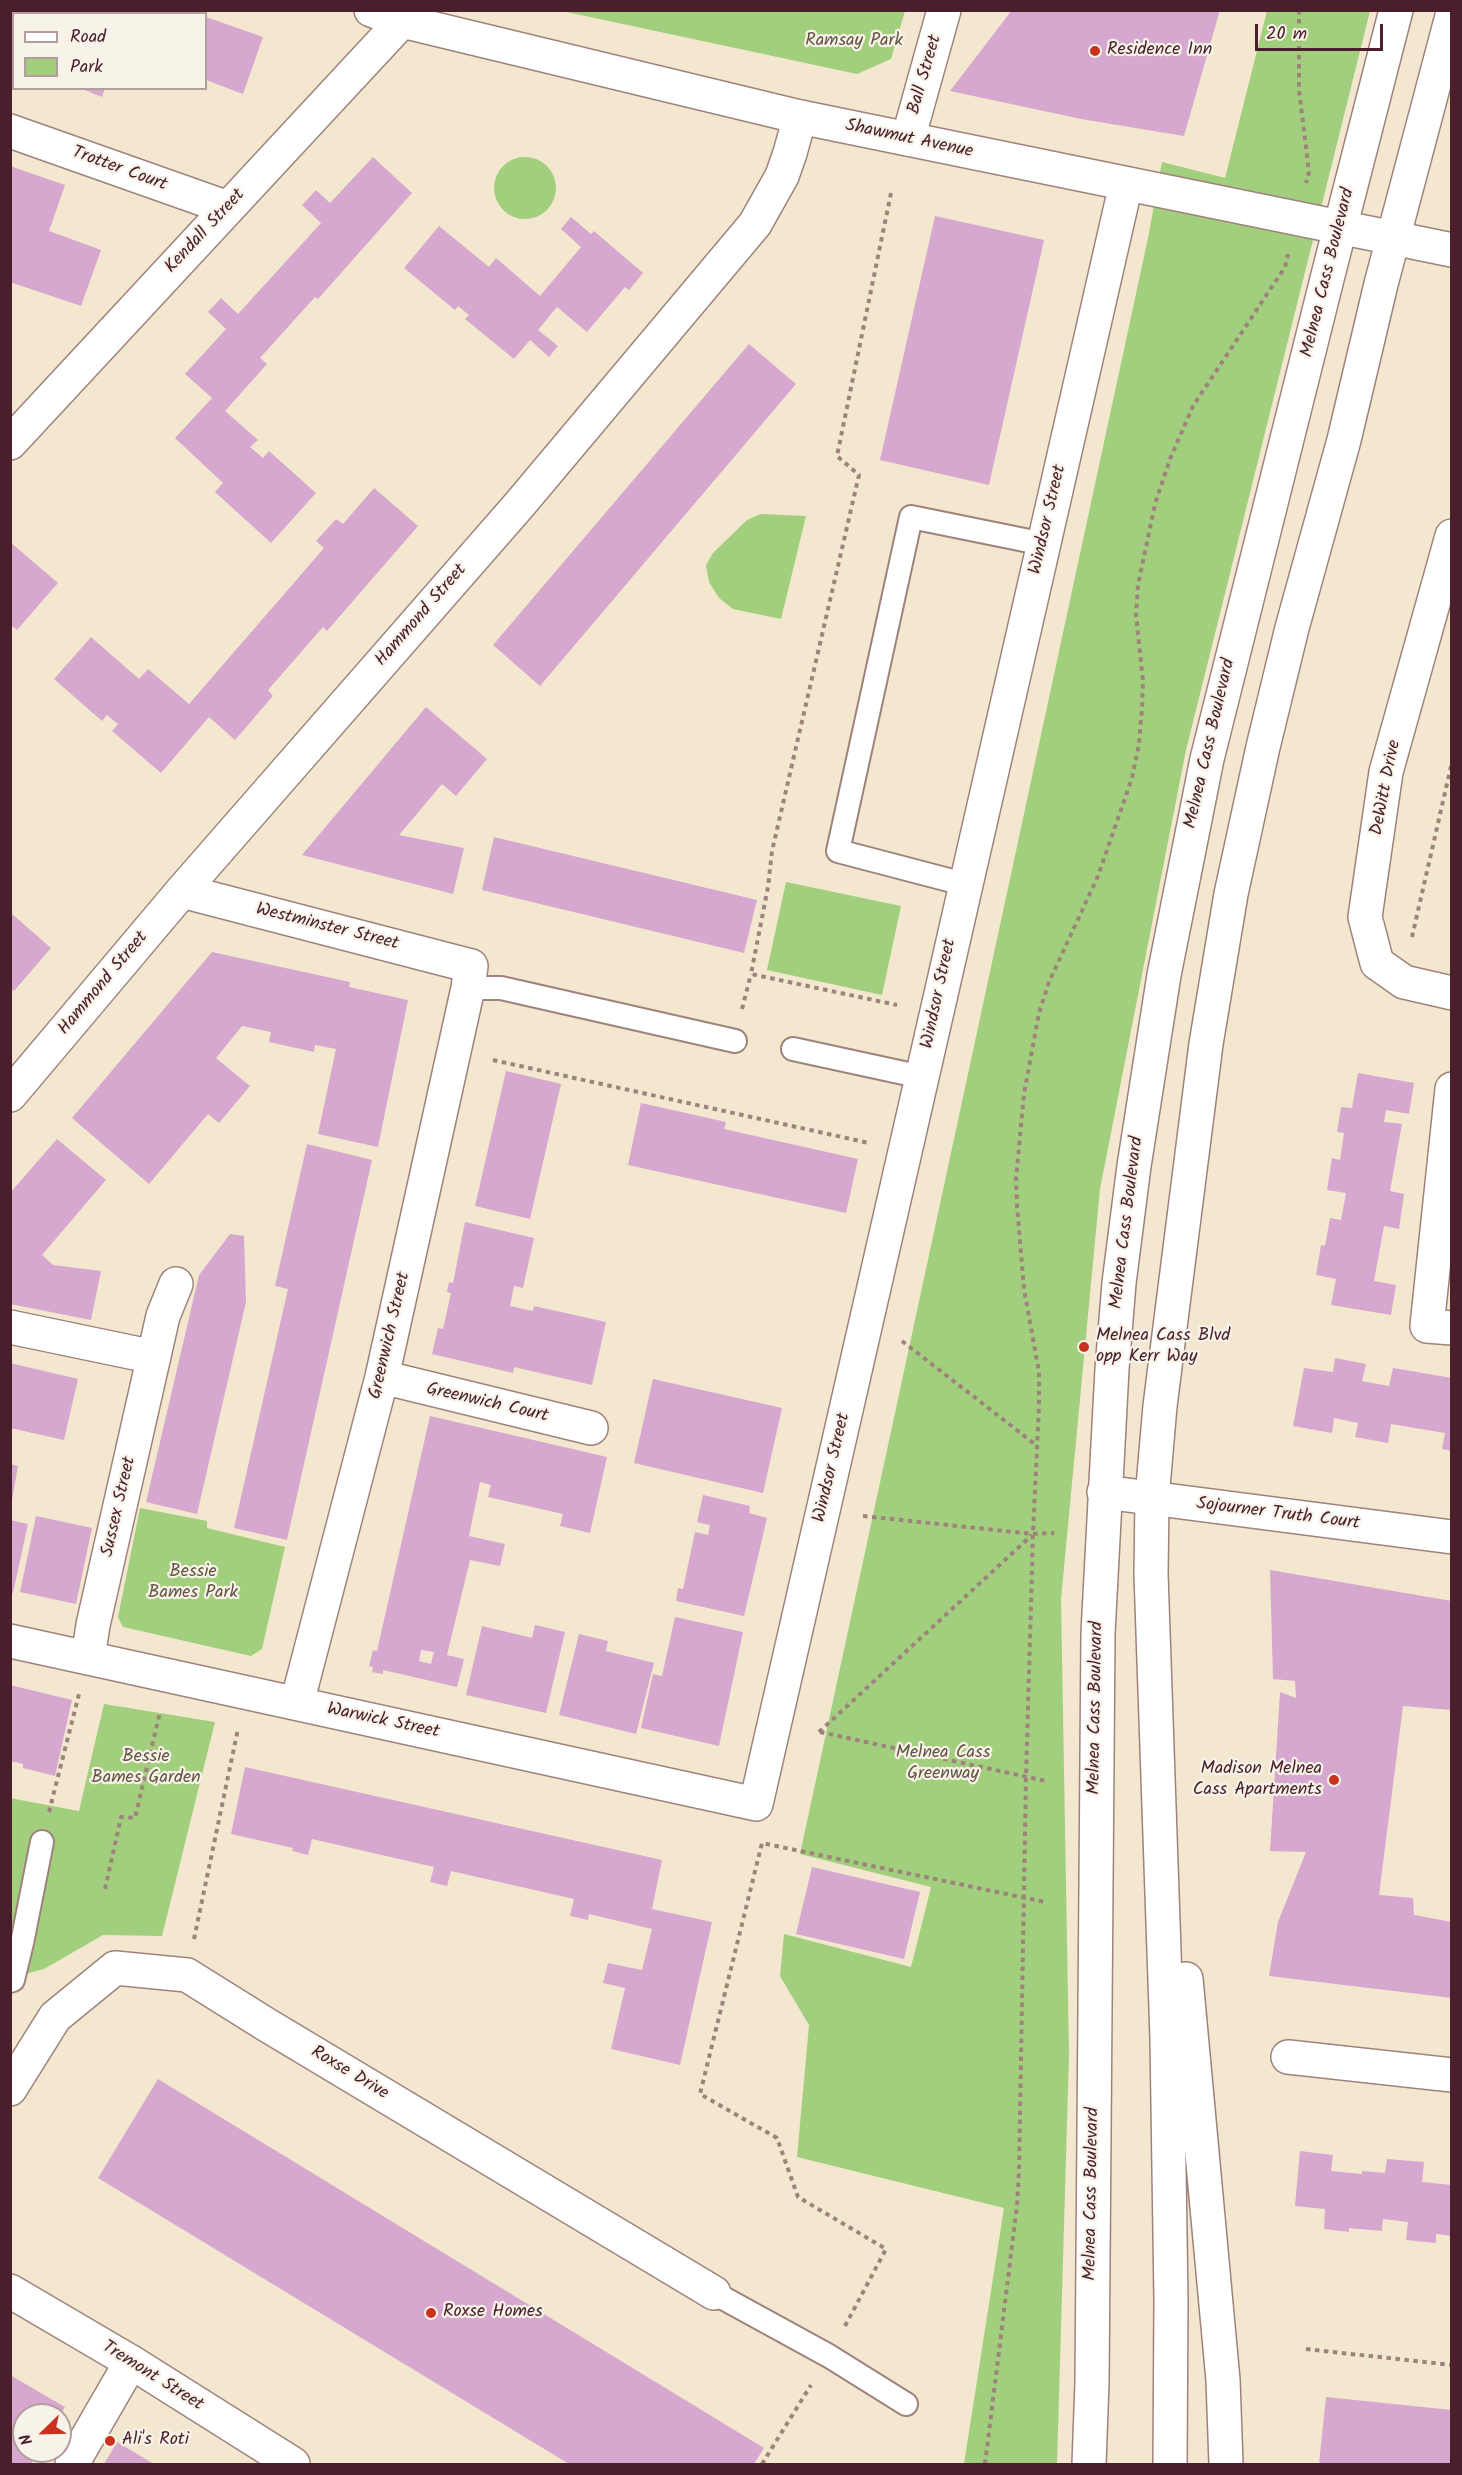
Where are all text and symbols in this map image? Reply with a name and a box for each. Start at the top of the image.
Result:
legend [12,12,207,90]
scale bar [1258,12,1386,50]
text: 20 m [1266,20,1307,49]
text: Road [70,23,106,52]
park label: Ramsay Park [805,31,903,53]
street label: Ball Street [904,33,948,117]
place label: Residence Inn [1107,40,1212,62]
marker: Residence Inn [1088,44,1102,58]
text: Park [70,53,103,82]
street label: Shawmut Avenue [843,116,975,164]
street label: Trotter Court [69,143,169,197]
street label: Kendall Street [161,185,251,279]
street label: Melnea Cass Boulevard [1298,186,1360,360]
street label: Windsor Street [1026,463,1072,577]
street label: Hammond Street [372,560,472,672]
street label: Melnea Cass Boulevard [1181,657,1241,831]
street label: DeWitt Drive [1367,738,1407,838]
street label: Westminster Street [253,900,401,956]
street label: Hammond Street [54,928,154,1040]
street label: Windsor Street [918,937,962,1051]
street label: Melnea Cass Boulevard [1107,1136,1149,1310]
street label: Greenwich Street [366,1270,416,1402]
place label: Melnea Cass Blvd opp Kerr Way [1096,1326,1230,1368]
marker: Melnea Cass Blvd opp Kerr Way [1077,1340,1091,1354]
street label: Greenwich Court [424,1379,550,1429]
street label: Windsor Street [810,1411,856,1525]
street label: Sussex Street [98,1455,142,1559]
street label: Sojourner Truth Court [1195,1494,1361,1536]
park label: Bessie Bames Park [148,1562,238,1604]
street label: Melnea Cass Boulevard [1085,1621,1109,1795]
street label: Warwick Street [325,1700,441,1744]
park label: Melnea Cass Greenway [896,1743,990,1786]
park label: Bessie Bames Garden [91,1747,201,1790]
place label: Madison Melnea Cass Apartments [1193,1759,1322,1802]
marker: Madison Melnea Cass Apartments [1327,1773,1341,1787]
street label: Roxse Drive [306,2042,392,2106]
street label: Melnea Cass Boulevard [1081,2107,1105,2281]
place label: Roxse Homes [443,2302,543,2324]
marker: Roxse Homes [424,2306,438,2320]
street label: Tremont Street [97,2337,207,2417]
north arrow [12,2403,72,2463]
text: N [13,2430,40,2449]
place label: Ali's Roti [122,2430,189,2452]
marker: Ali's Roti [103,2434,117,2448]

